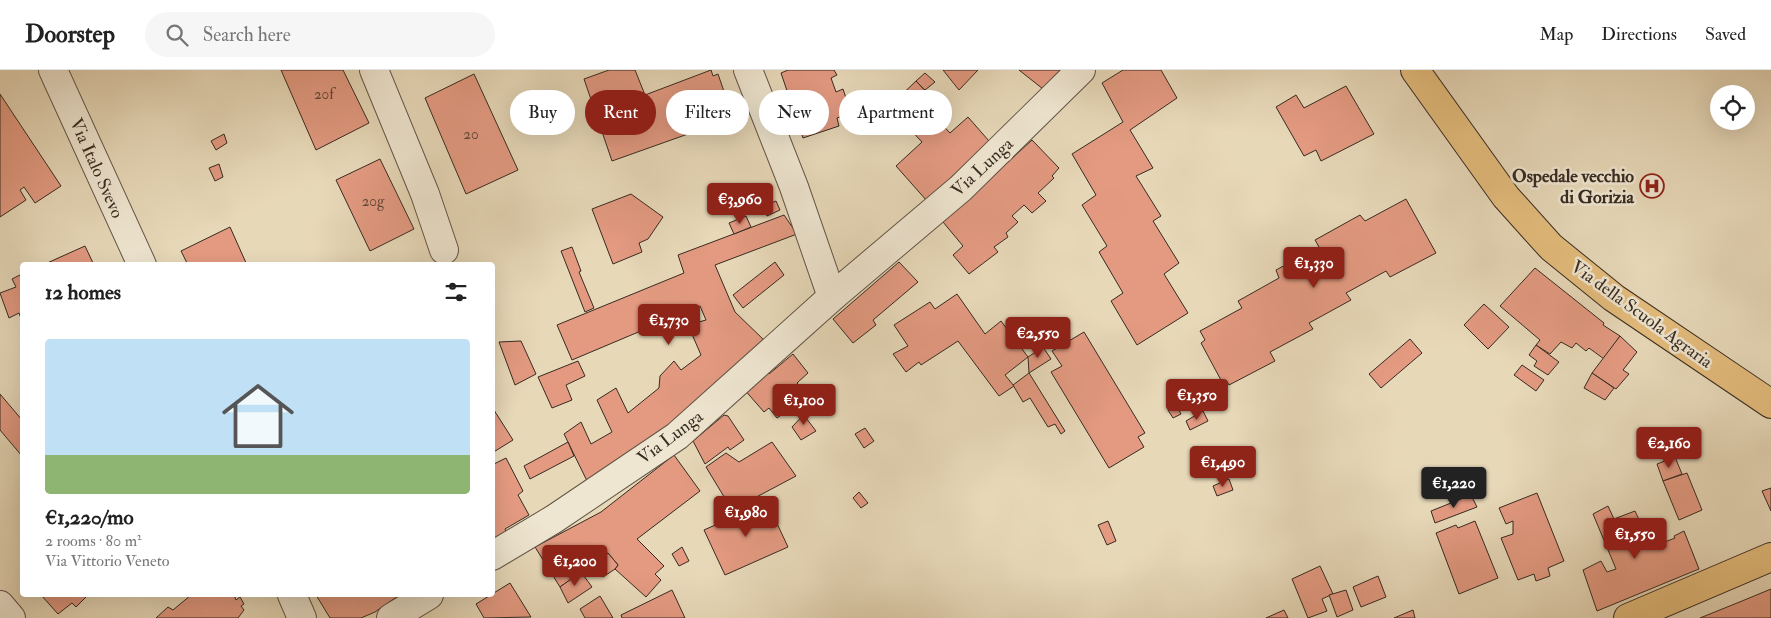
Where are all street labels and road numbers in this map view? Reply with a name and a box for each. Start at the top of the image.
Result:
street label: Via Italo Svevo [64,115,129,222]
street label: Via Lunga [947,132,1019,202]
street label: Via della Scuola Agraria [1566,255,1718,374]
street label: Via Lunga [633,405,708,470]

